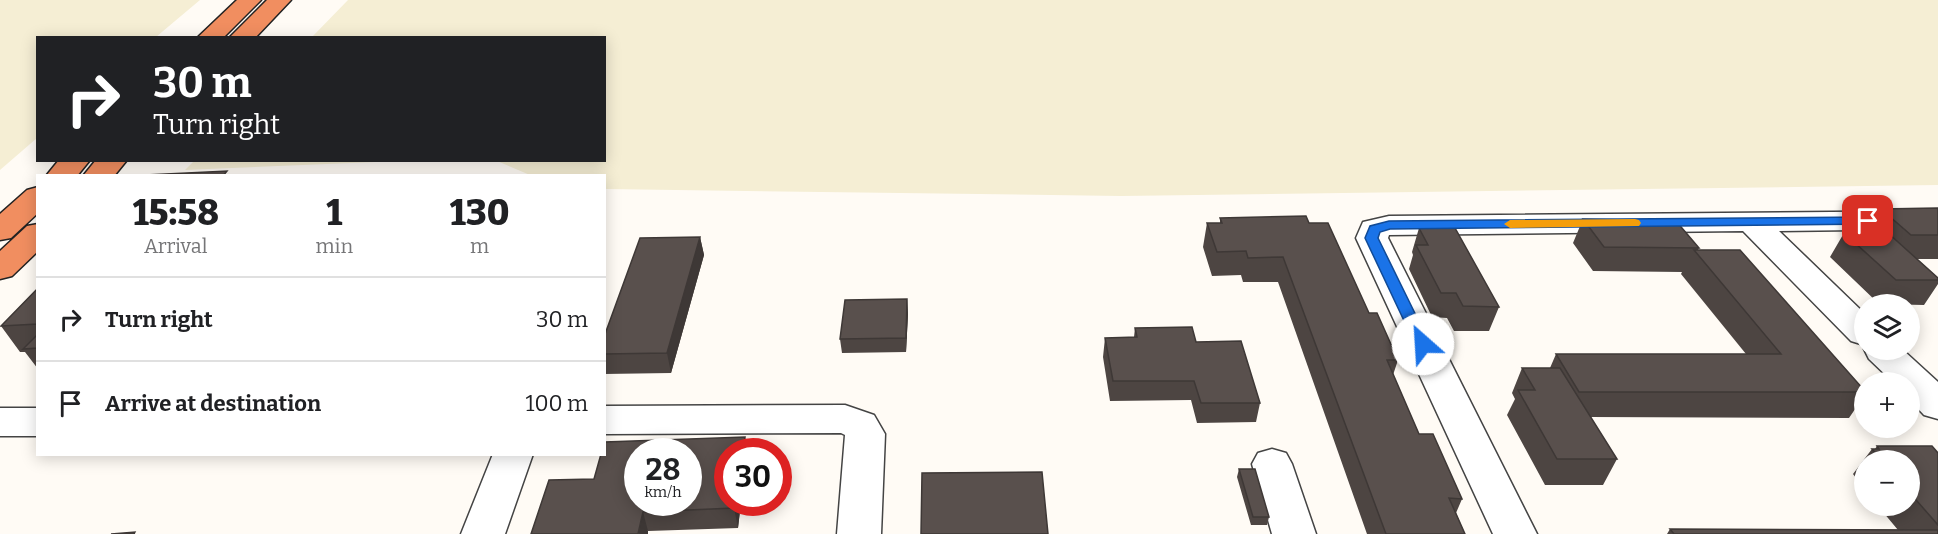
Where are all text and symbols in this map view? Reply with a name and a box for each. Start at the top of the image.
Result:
text: 30 m [153,58,252,108]
icon: right [54,60,132,138]
text: Turn right [153,109,280,141]
text: 15:58 [133,191,219,235]
text: 1 [326,191,342,235]
text: 130 [450,191,509,235]
pin [1842,195,1893,246]
icon: arrive [1851,204,1884,237]
text: Arrival [144,234,207,258]
text: min [315,234,353,258]
text: m [470,234,489,258]
map controls [1854,294,1920,516]
button: layers [1854,294,1920,360]
icon: right [54,303,87,336]
text: Turn right [105,306,213,333]
text: 30 m [536,306,588,333]
position arrow [1391,312,1455,376]
button: + [1854,372,1920,438]
icon: arrive [54,387,87,420]
text: Arrive at destination [105,390,321,417]
text: 100 m [525,390,588,417]
speed limit sign: 30 [714,438,792,516]
button: − [1854,450,1920,516]
text: 28 [646,452,680,488]
text: km/h [644,483,682,501]

